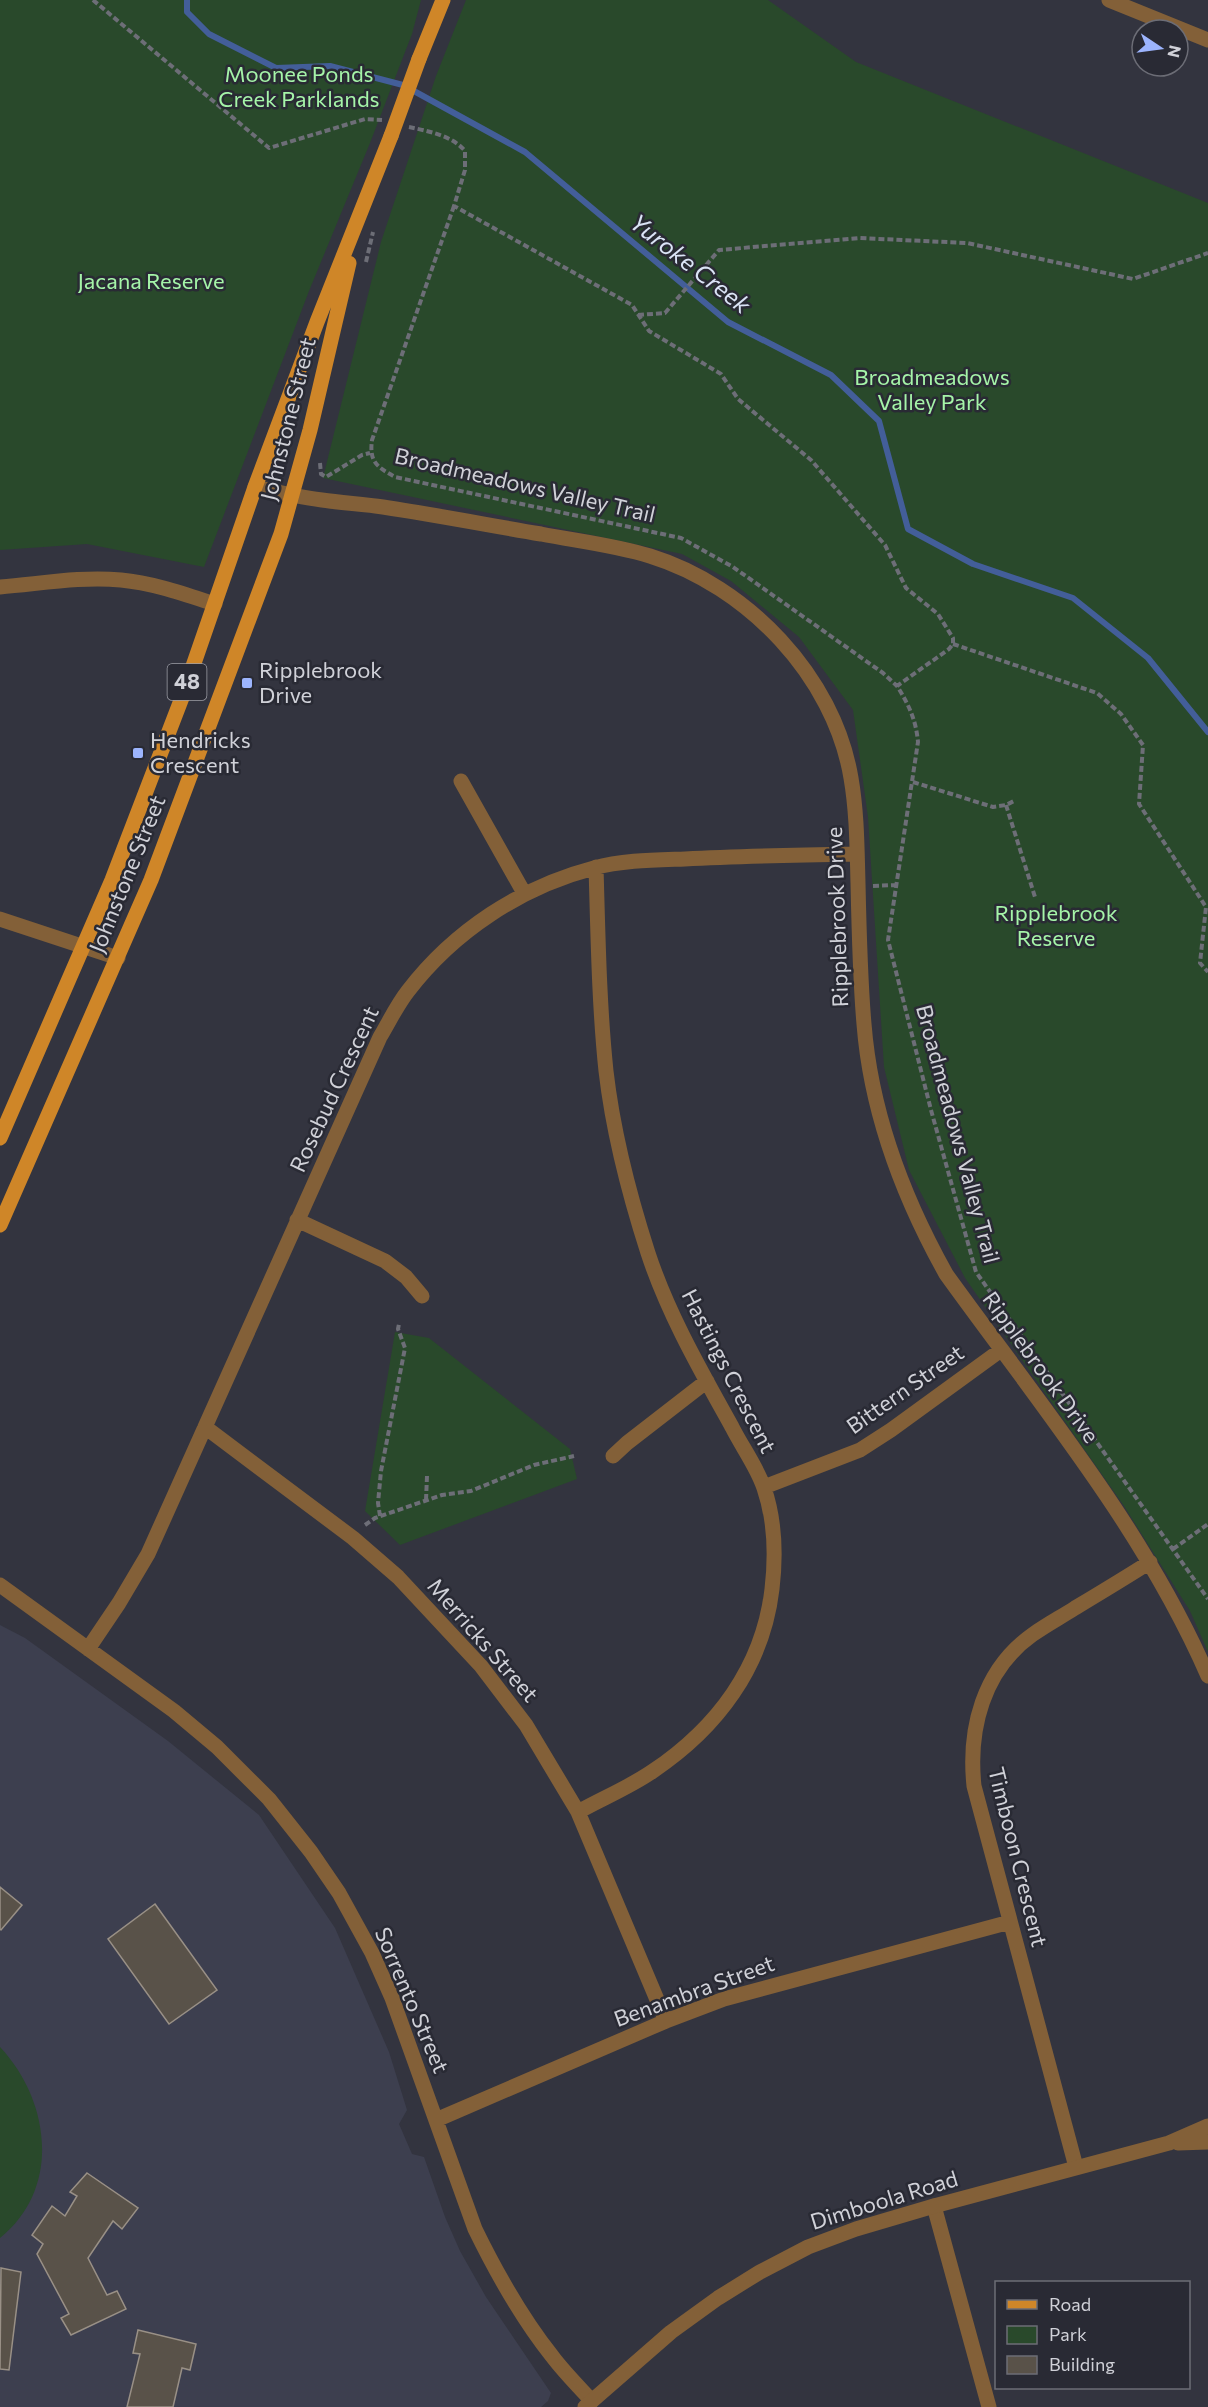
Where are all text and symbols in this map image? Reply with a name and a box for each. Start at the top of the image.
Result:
north arrow [1130,18,1190,78]
text: N [1164,44,1186,59]
park label: Moonee Ponds Creek Parklands [218,60,380,112]
water label: Yuroke Creek [625,207,758,319]
park label: Jacana Reserve [77,267,225,294]
street label: Johnstone Street [254,334,321,503]
park label: Broadmeadows Valley Park [854,363,1010,415]
street label: Broadmeadows Valley Trail [392,441,658,528]
place label: Ripplebrook Drive [259,656,382,708]
road number: 48 [168,664,207,700]
marker: Ripplebrook Drive [240,676,254,690]
place label: Hendricks Crescent [150,726,251,778]
marker: Hendricks Crescent [131,746,145,760]
street label: Johnstone Street [83,791,170,956]
street label: Ripplebrook Drive [820,826,853,1008]
park label: Ripplebrook Reserve [994,899,1118,951]
street label: Rosebud Crescent [283,1002,384,1176]
street label: Broadmeadows Valley Trail [911,1002,1006,1266]
street label: Hastings Crescent [676,1284,782,1457]
street label: Ripplebrook Drive [977,1286,1105,1448]
street label: Bittern Street [841,1338,969,1439]
street label: Merricks Street [422,1572,544,1707]
street label: Timboon Crescent [983,1764,1054,1950]
street label: Sorrento Street [370,1923,455,2077]
street label: Benambra Street [610,1949,778,2032]
street label: Dimboola Road [807,2164,961,2235]
legend [995,2281,1190,2389]
text: Road [1049,2293,1091,2315]
text: Park [1049,2323,1087,2345]
text: Building [1049,2353,1115,2375]

